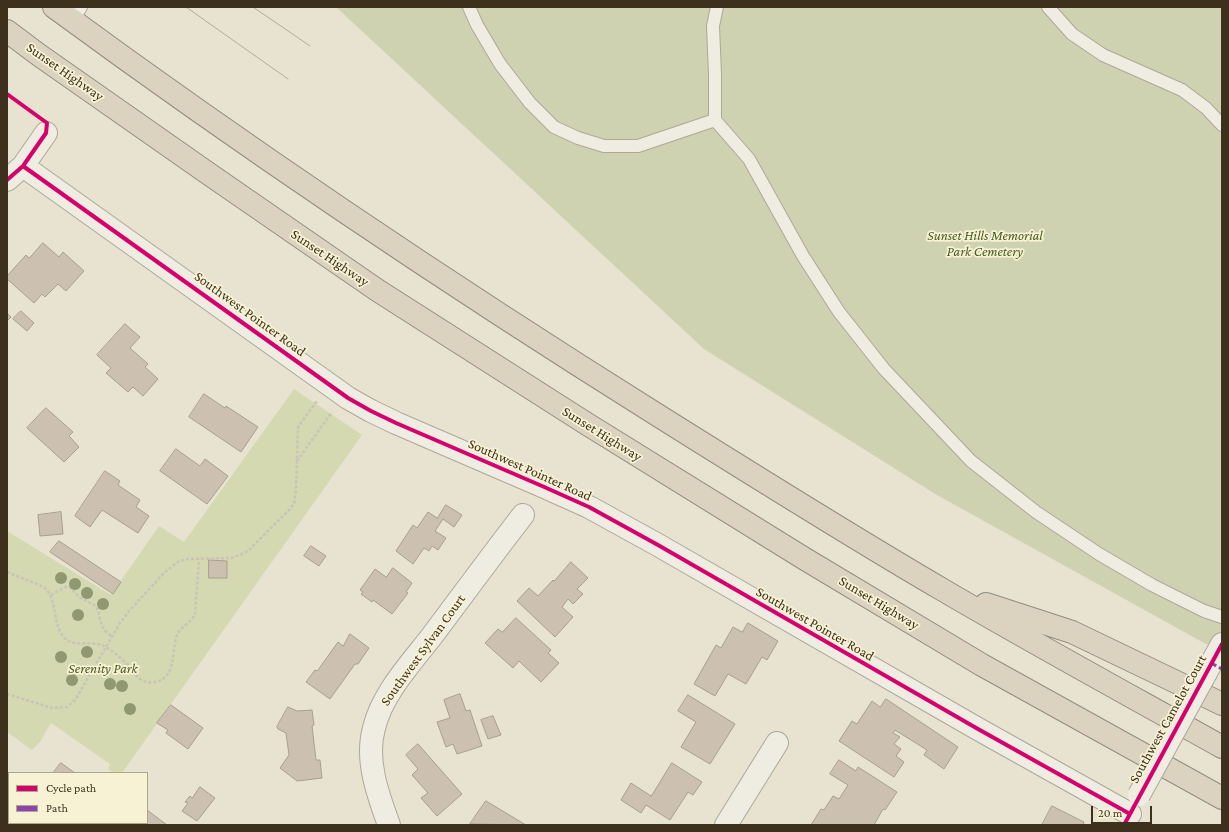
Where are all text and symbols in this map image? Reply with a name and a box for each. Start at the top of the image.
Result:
street label: Sunset Highway [23,39,107,105]
street label: Sunset Highway [288,226,372,290]
park label: Sunset Hills Memorial Park Cemetery [927,228,1043,260]
street label: Southwest Pointer Road [191,268,309,360]
street label: Sunset Highway [559,403,645,465]
street label: Southwest Pointer Road [466,435,594,505]
street label: Sunset Highway [836,572,922,634]
street label: Southwest Pointer Road [753,583,877,665]
street label: Southwest Sylvan Court [377,591,469,709]
street label: Southwest Camelot Court [1126,652,1210,786]
park label: Serenity Park [68,661,138,677]
legend [8,772,148,824]
text: Cycle path [46,781,96,795]
scale bar [1093,798,1154,824]
text: Path [46,801,68,815]
text: 20 m [1098,806,1122,820]

